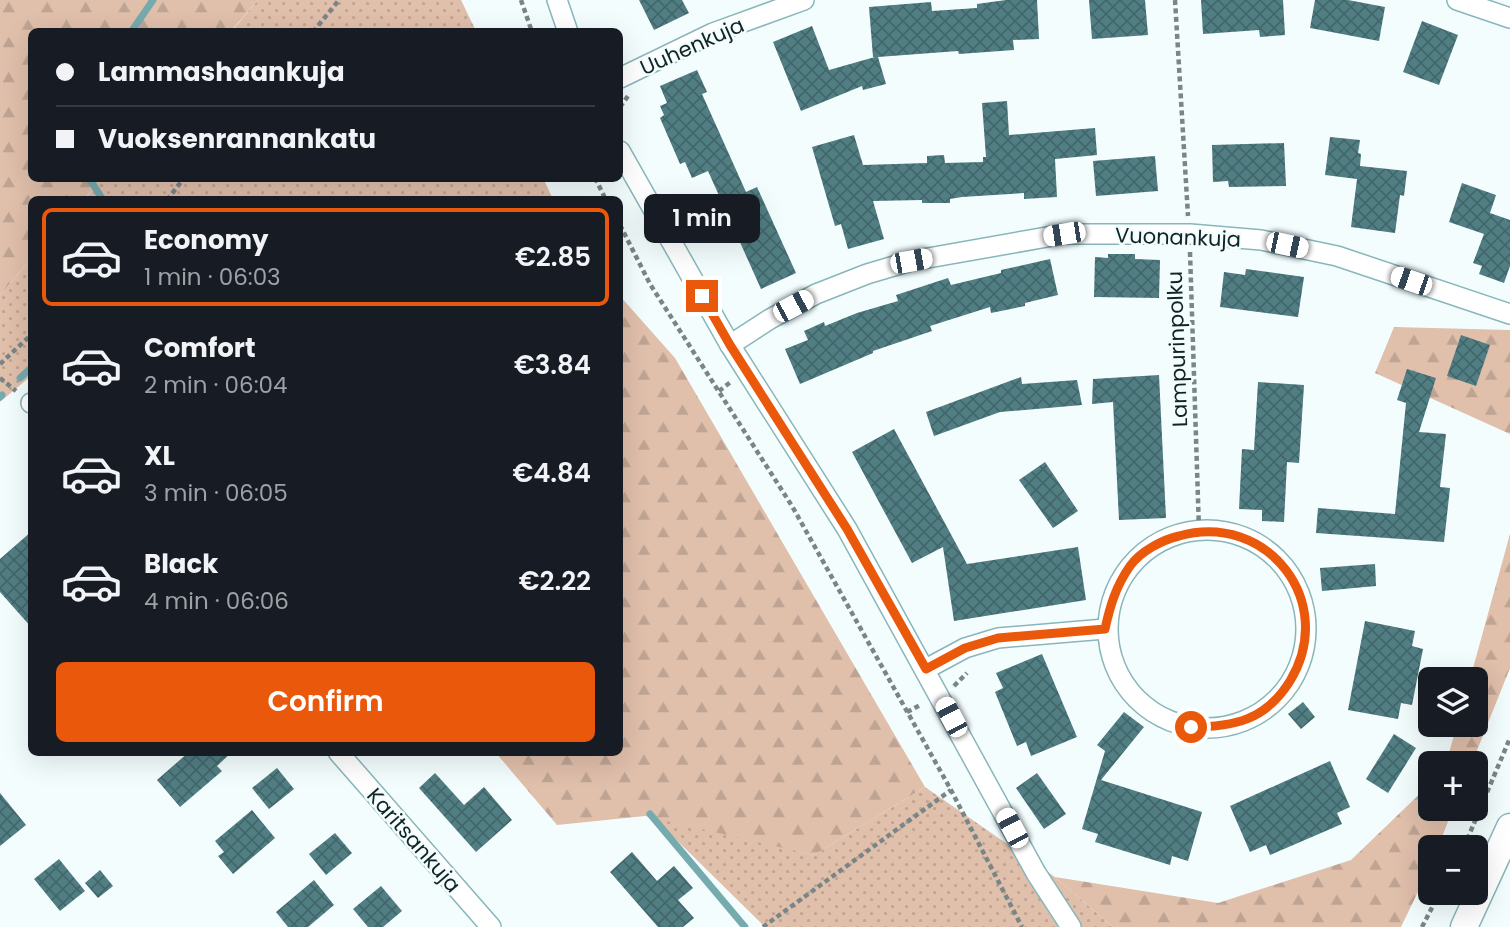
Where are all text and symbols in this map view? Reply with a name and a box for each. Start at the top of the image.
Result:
street label: Uuhenkuja [635,10,749,82]
text: Lammashaankuja [98,54,345,90]
text: Vuoksenrannankatu [98,121,376,157]
callout: 1 min [644,194,760,244]
text: 1 min [672,202,732,234]
car [1042,220,1087,248]
street label: Vuonankuja [1115,220,1241,254]
text: Economy [144,222,268,258]
icon: car [60,226,123,289]
car [1265,230,1310,260]
text: €2.85 [515,239,591,275]
car [889,247,934,275]
text: 1 min · 06:03 [144,261,281,293]
car [1388,264,1435,298]
street label: Lampurinpolku [1160,271,1194,427]
route end [686,280,718,312]
car [770,287,817,325]
text: Comfort [144,330,256,366]
icon: car [60,334,123,397]
text: €3.84 [514,347,591,383]
text: 2 min · 06:04 [144,369,287,401]
text: XL [144,438,175,474]
icon: car [60,442,123,505]
text: €4.84 [512,455,591,491]
text: 3 min · 06:05 [144,477,288,509]
text: Black [144,546,218,582]
icon: car [60,550,123,613]
text: €2.22 [519,563,591,599]
text: 4 min · 06:06 [144,585,289,617]
button: Confirm [56,662,595,742]
map controls [1418,667,1488,905]
button: layers [1418,667,1488,737]
car [932,694,971,740]
route start [1175,711,1207,743]
button: + [1418,751,1488,821]
street label: Karitsankuja [361,782,467,898]
car [993,805,1032,851]
button: − [1418,835,1488,905]

